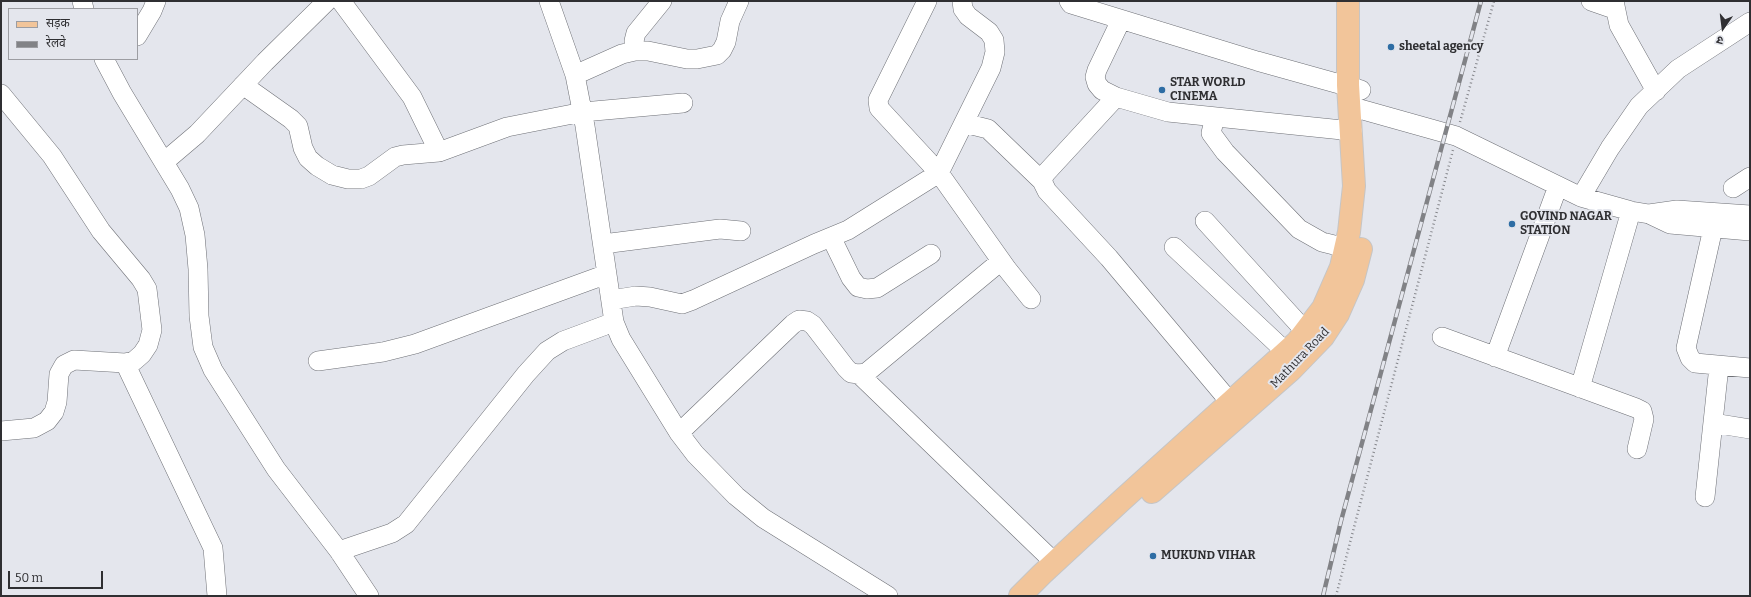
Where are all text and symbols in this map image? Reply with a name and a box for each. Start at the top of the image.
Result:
legend [8,8,138,60]
north arrow [1703,8,1743,48]
text: सड़क [46,16,70,30]
text: उ [1715,33,1725,47]
text: रेलवे [46,36,66,50]
place label: sheetal agency [1399,40,1483,54]
marker: sheetal agency [1386,42,1396,52]
place label: STAR WORLD CINEMA [1170,76,1246,104]
marker: STAR WORLD CINEMA [1157,85,1167,95]
place label: GOVIND NAGAR STATION [1520,210,1612,238]
marker: GOVIND NAGAR STATION [1507,219,1517,229]
street label: Mathura Road [1268,325,1332,391]
place label: MUKUND VIHAR [1161,549,1255,563]
marker: MUKUND VIHAR [1148,551,1158,561]
scale bar [10,563,105,589]
text: 50 m [15,571,43,585]

